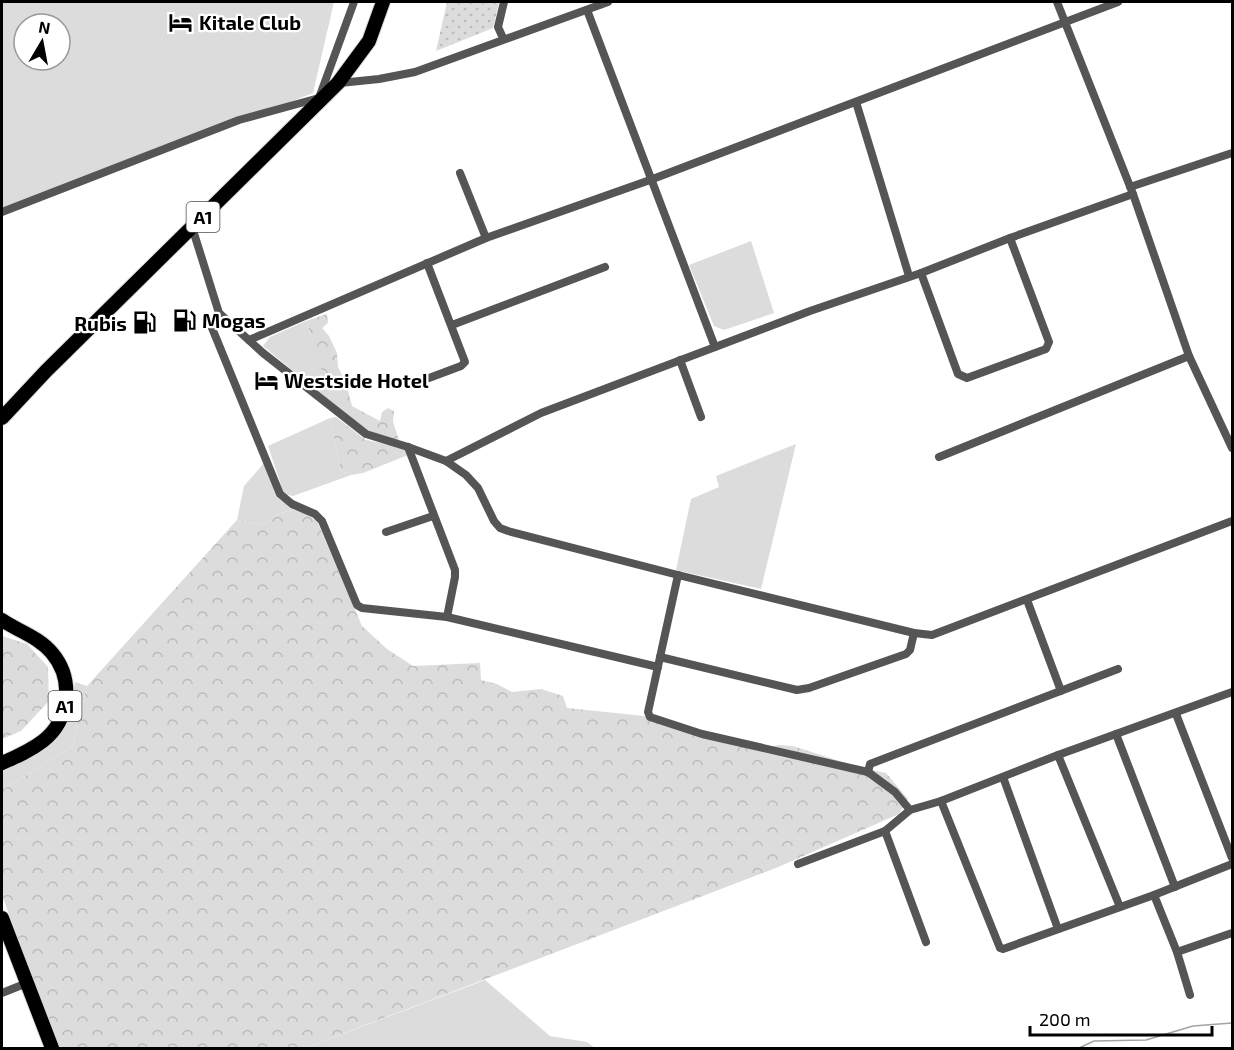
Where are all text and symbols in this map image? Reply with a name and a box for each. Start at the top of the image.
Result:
hotel icon: Kitale Club [168,9,194,35]
place label: Kitale Club [199,10,301,34]
north arrow [12,12,72,72]
text: N [37,16,52,37]
road number: A1 [186,202,220,232]
fuel station icon: Mogas [171,307,197,333]
place label: Mogas [202,308,266,332]
fuel station icon: Rubis [132,310,158,336]
place label: Rubis [74,311,127,335]
hotel icon: Westside Hotel [253,367,279,393]
place label: Westside Hotel [284,368,429,392]
road number: A1 [48,691,82,721]
scale bar [1030,999,1212,1037]
text: 200 m [1039,1008,1091,1030]

